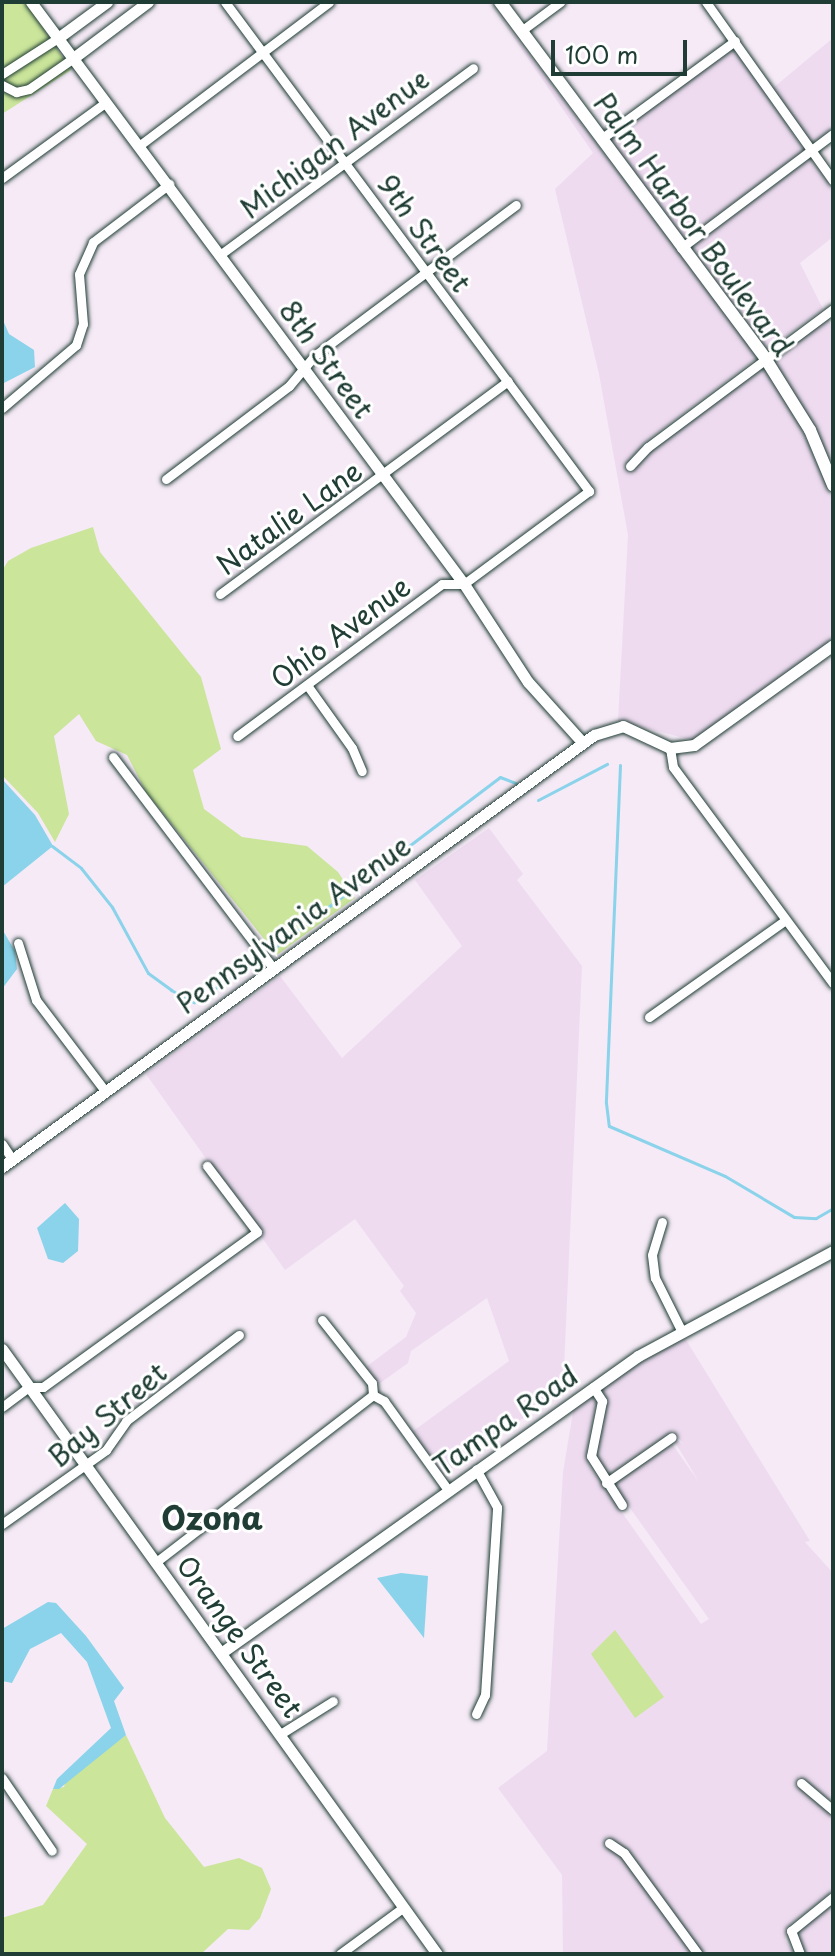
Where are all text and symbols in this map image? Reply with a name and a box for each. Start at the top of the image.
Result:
scale bar [555,24,691,74]
text: 100 m [565,36,638,72]
street label: Michigan Avenue [234,62,434,224]
street label: Palm Harbor Boulevard [588,87,800,361]
street label: 9th Street [371,168,479,298]
street label: 8th Street [273,293,381,425]
street label: Natalie Lane [209,453,369,581]
street label: Ohio Avenue [263,568,417,696]
street label: Pennsylvania Avenue [170,828,416,1020]
street label: Bay Street [41,1355,173,1473]
street label: Tampa Road [426,1358,584,1482]
district label: Ozona [161,1498,263,1536]
street label: Orange Street [170,1549,310,1723]

